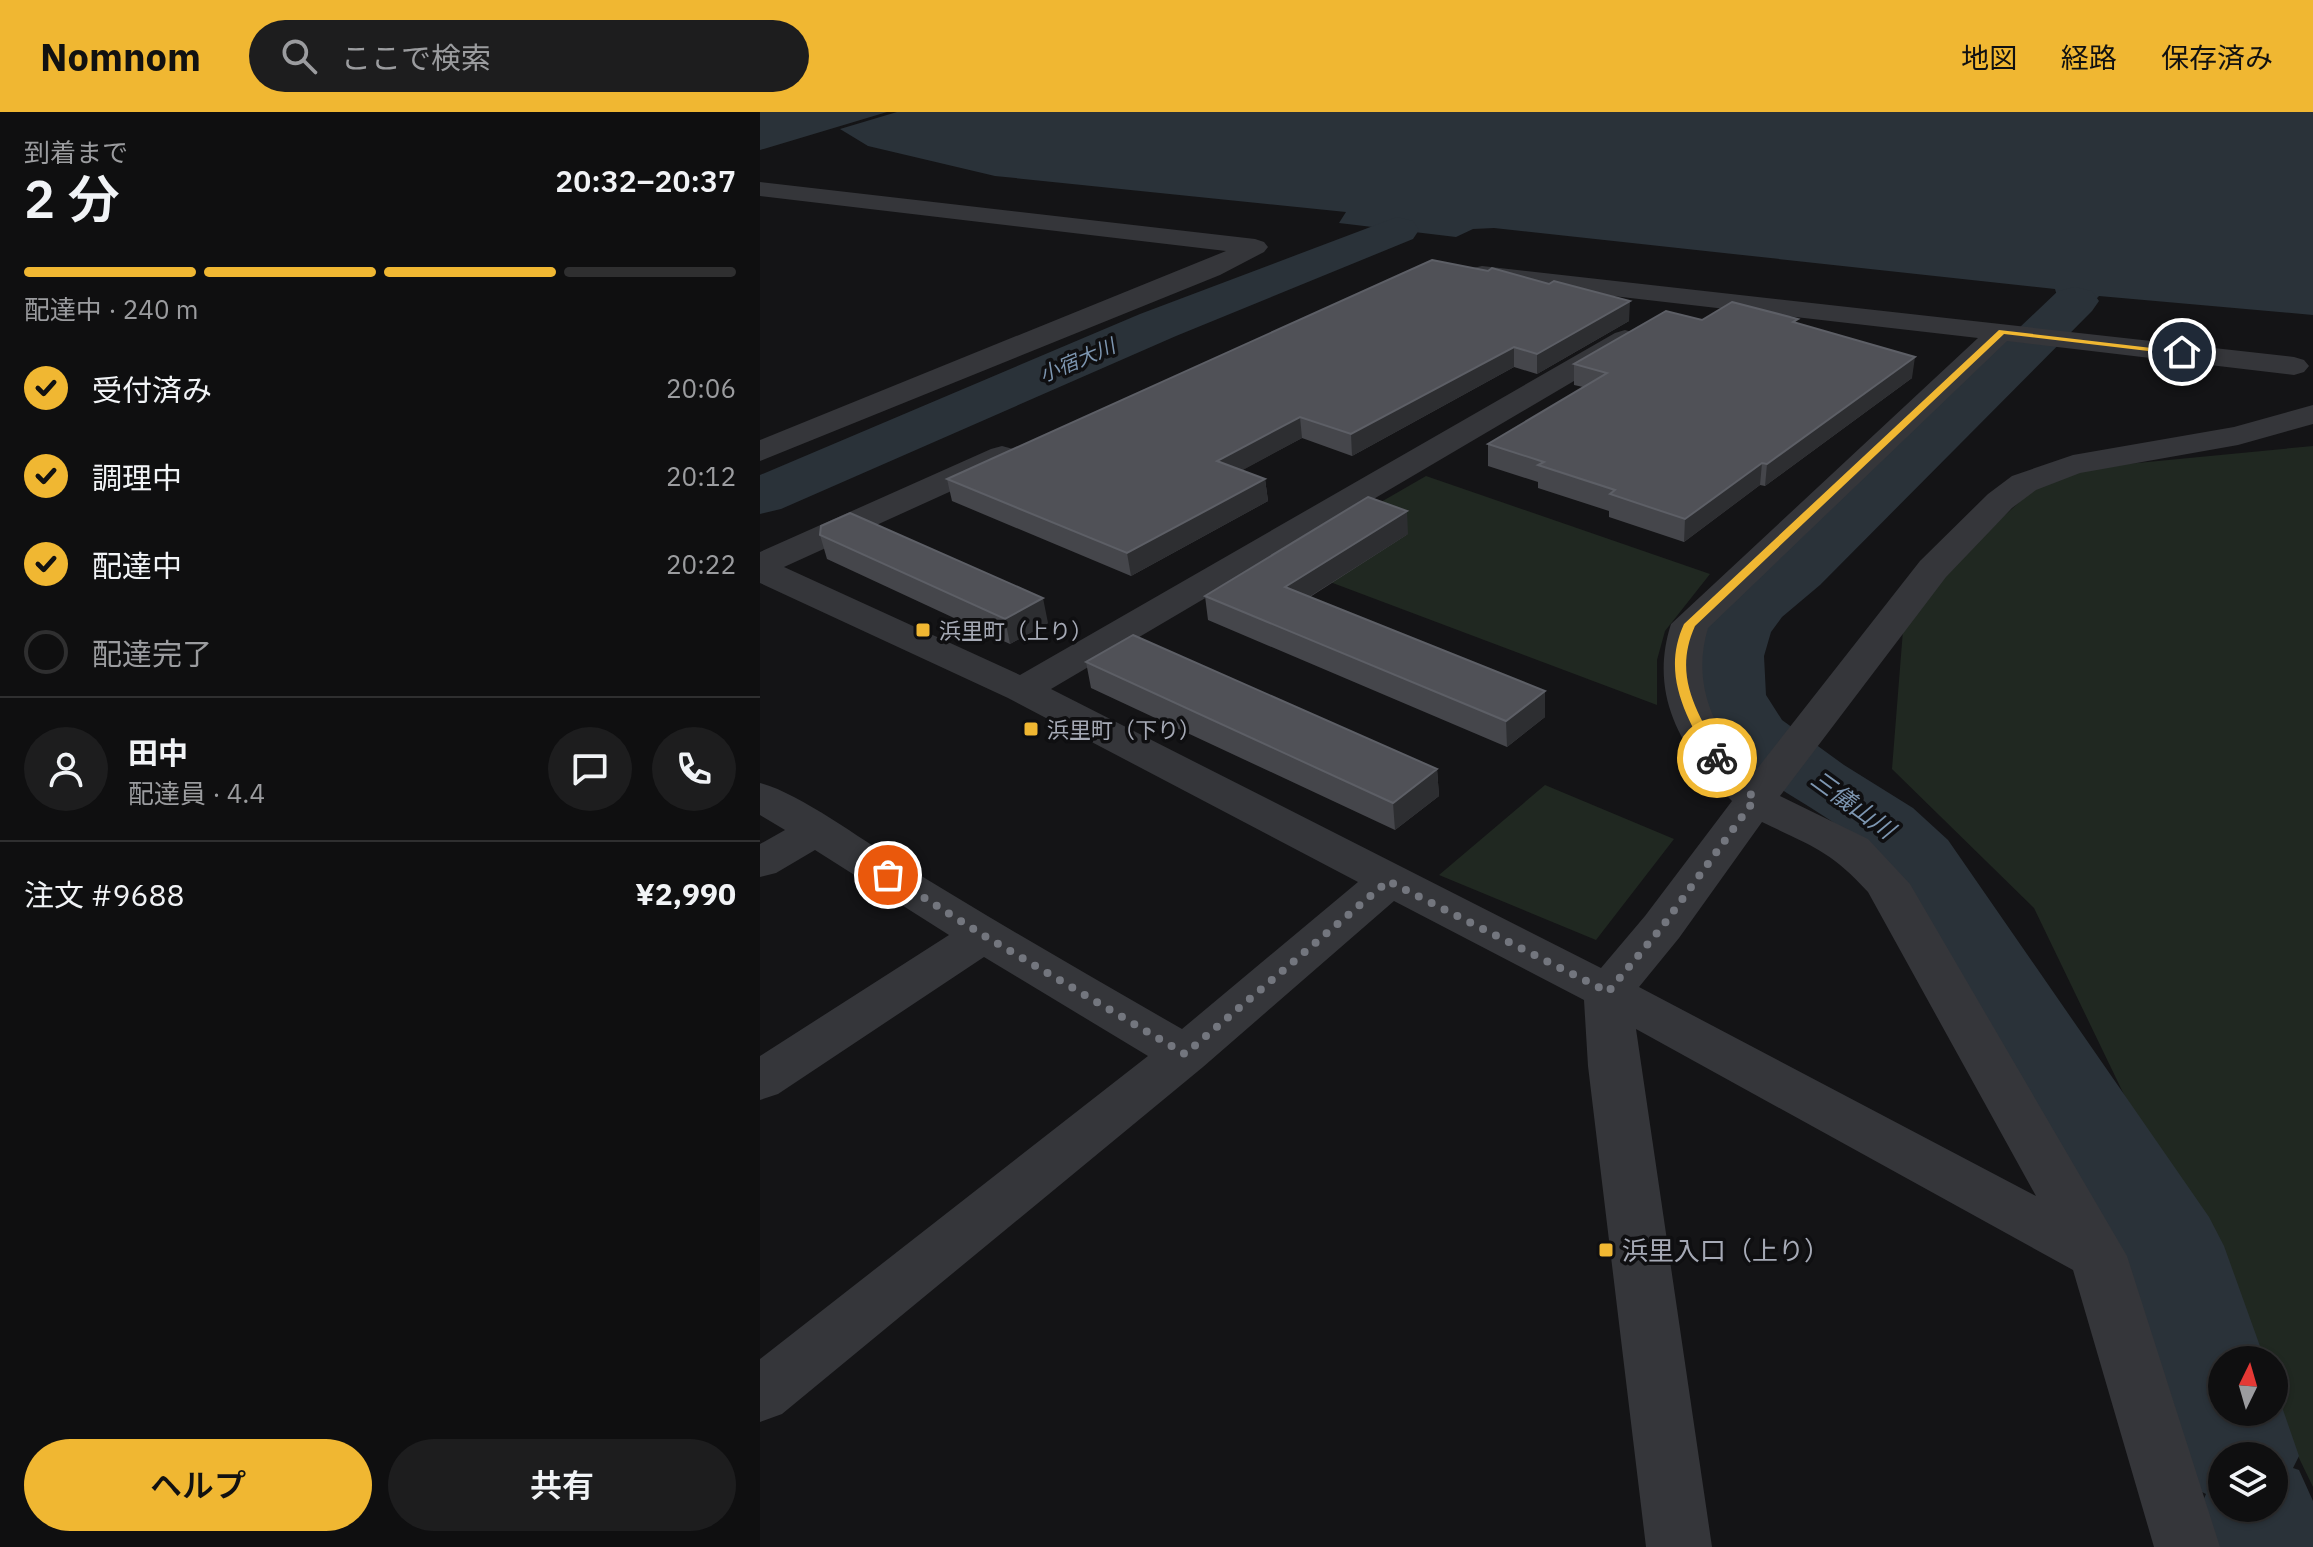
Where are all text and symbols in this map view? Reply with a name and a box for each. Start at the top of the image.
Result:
search box [249,20,809,92]
text: Nomnom [40,32,201,81]
icon: search [277,34,321,78]
text: ここで検索 [341,38,491,77]
text: 地図 [1961,39,2017,76]
text: 経路 [2061,39,2117,76]
text: 保存済み [2161,39,2273,76]
text: 到着まで [24,135,128,169]
text: 20:32–20:37 [555,161,736,200]
text: 2 分 [24,165,119,232]
text: 配達中 · 240 m [24,292,198,326]
pin [2148,318,2216,386]
icon: home [2160,330,2204,374]
water label: 小宿大川 [1035,331,1121,388]
icon: check [24,366,68,410]
text: 受付済み [92,370,212,409]
text: 20:06 [666,371,736,405]
icon: check [24,454,68,498]
text: 調理中 [92,458,182,497]
text: 20:12 [666,459,736,493]
icon: check [24,542,68,586]
text: 配達中 [92,546,182,585]
text: 20:22 [666,547,736,581]
place label: 浜里町（上り） [939,616,1093,645]
marker: 浜里町（上り） [914,621,932,639]
text: 配達完了 [92,634,212,673]
place label: 浜里町（下り） [1047,715,1201,744]
courier [1677,718,1757,798]
marker: 浜里町（下り） [1022,720,1040,738]
button: person [24,727,108,811]
button: chat [548,727,632,811]
button: phone [652,727,736,811]
text: 田中 [128,733,188,772]
icon: bike [1695,736,1739,780]
water label: 三儀山川 [1805,763,1904,847]
text: 配達員 · 4.4 [128,776,265,810]
pin [854,841,922,909]
icon: bag [866,853,910,897]
text: ¥2,990 [635,874,736,913]
text: 注文 #9688 [24,875,184,914]
place label: 浜里入口（上り） [1622,1233,1830,1267]
marker: 浜里入口（上り） [1597,1241,1615,1259]
north arrow [2208,1346,2288,1426]
map controls [2208,1346,2288,1522]
button: ヘルプ [24,1439,372,1531]
button: 共有 [388,1439,736,1531]
button: layers [2208,1442,2288,1522]

